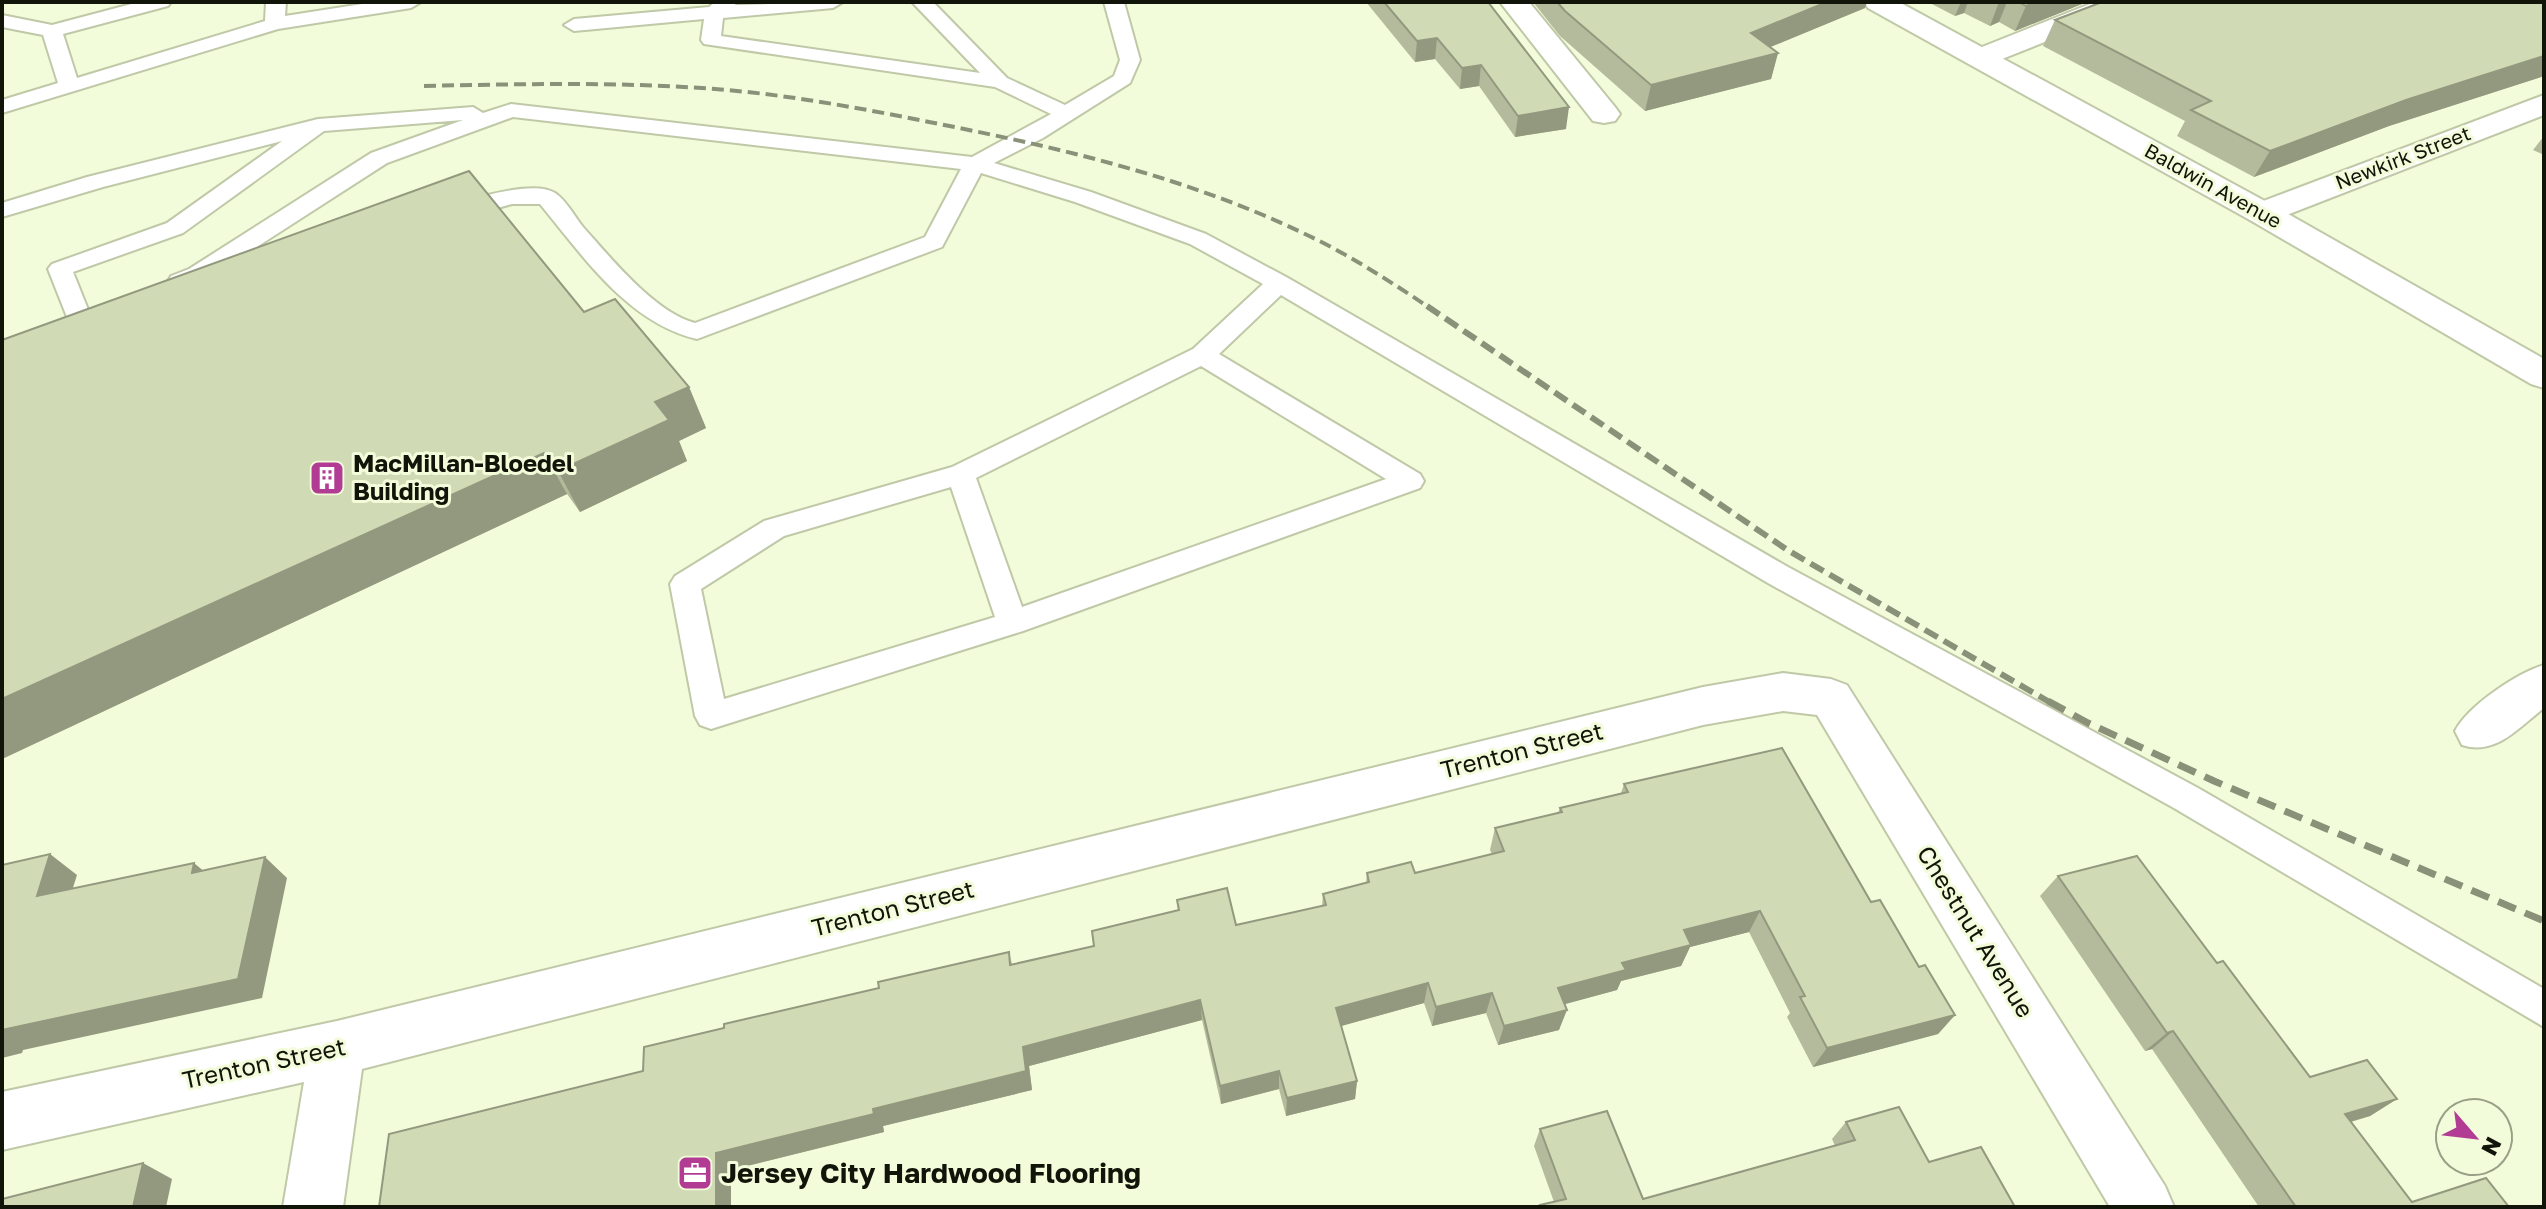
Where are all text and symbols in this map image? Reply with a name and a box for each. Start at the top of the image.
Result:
street label: Newkirk Street [2332,120,2474,194]
street label: Baldwin Avenue [2141,138,2286,233]
place label: MacMillan-Bloedel Building [353,448,574,505]
building icon: MacMillan-Bloedel Building [308,459,346,497]
street label: Trenton Street [1438,715,1606,784]
street label: Chestnut Avenue [1912,840,2041,1022]
street label: Trenton Street [809,873,977,942]
street label: Trenton Street [179,1031,348,1094]
north arrow [2434,1097,2514,1177]
text: N [2476,1133,2508,1160]
office icon: Jersey City Hardwood Flooring [676,1154,714,1192]
place label: Jersey City Hardwood Flooring [721,1156,1141,1189]

